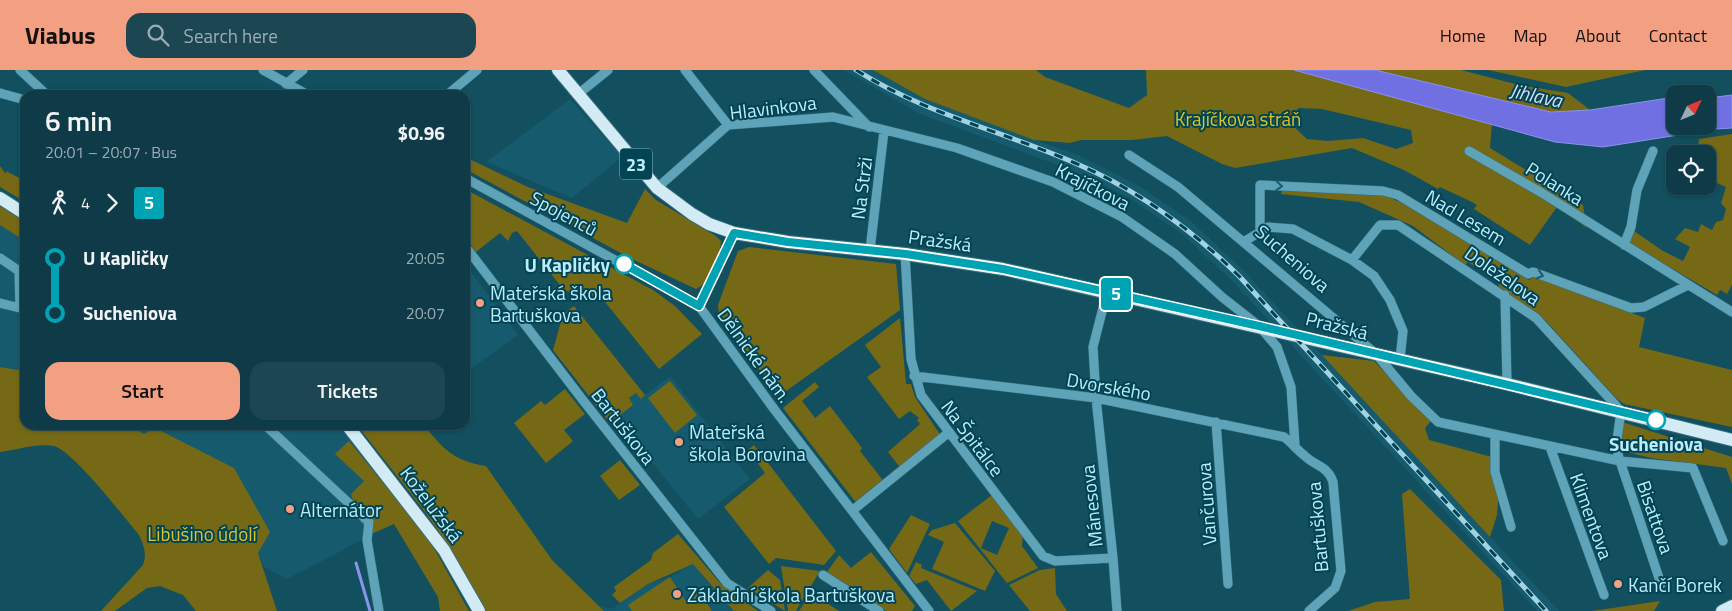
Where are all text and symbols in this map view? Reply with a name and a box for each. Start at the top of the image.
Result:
search box [126,13,476,58]
text: Viabus [25,17,96,53]
icon: search [144,21,172,49]
text: Search here [184,21,278,50]
text: Home [1440,22,1486,49]
text: Map [1514,22,1547,49]
text: About [1575,22,1621,49]
text: Contact [1649,22,1707,49]
water label: Jihlava [1507,74,1566,116]
north arrow [1666,85,1716,135]
map controls [1666,85,1716,195]
street label: Hlavinkova [728,87,819,127]
text: 6 min [45,99,112,142]
park label: Krajíčkova stráň [1175,104,1301,133]
text: $0.96 [398,118,445,147]
text: 20:01 – 20:07 · Bus [45,140,177,164]
button: locate [1666,145,1716,195]
road number: 23 [620,148,652,180]
street label: Polanka [1520,154,1590,212]
street label: Na Strži [843,155,879,221]
street label: Krajíčkova [1050,155,1136,217]
one-way arrow [1275,180,1283,191]
street label: Nad Lesem [1420,182,1512,252]
street label: Spojenců [525,183,603,243]
icon: walk [45,189,73,217]
icon: forward [98,189,126,217]
text: 5 [144,189,154,216]
text: 4 [81,191,90,215]
street label: Sucheniova [1249,217,1337,299]
street label: Pražská [907,221,974,259]
street label: Doleželova [1459,238,1547,312]
text: U Kapličky [83,243,169,272]
text: 20:05 [406,246,445,270]
place label: U Kapličky [524,250,610,279]
marker: U Kapličky [614,254,634,274]
one-way arrow [1535,269,1544,279]
place label: Mateřská škola Bartuškova [490,278,612,329]
line badge: 5 [1100,278,1132,310]
text: 5 [1111,280,1121,307]
marker: Mateřská škola Bartuškova [474,297,486,309]
text: Sucheniova [83,298,177,327]
text: 20:07 [406,301,445,325]
street label: Dělnické nám. [711,301,799,409]
street label: Pražská [1303,303,1372,347]
button: Start [45,362,240,420]
button: Tickets [250,362,445,420]
street label: Dvorského [1064,364,1154,408]
street label: Bartuškova [585,381,664,471]
street label: Na Špitálce [935,394,1011,482]
marker: Sucheniova [1646,410,1666,430]
place label: Mateřská škola Borovina [689,417,806,468]
place label: Sucheniova [1609,429,1703,458]
marker: Mateřská škola Borovina [673,436,685,448]
street label: Koželužská [394,460,471,549]
street label: Vančurova [1189,461,1223,547]
street label: Mánesova [1072,463,1110,549]
street label: Klimentova [1563,469,1621,564]
street label: Bisattova [1630,476,1682,558]
street label: Bartuškova [1299,480,1335,573]
place label: Alternátor [300,495,382,524]
marker: Alternátor [284,503,296,515]
park label: Libušino údolí [147,519,259,548]
place label: Kančí Borek [1628,570,1722,599]
marker: Kančí Borek [1612,578,1624,590]
place label: Základní škola Bartuškova [687,580,895,609]
marker: Základní škola Bartuškova [671,588,683,600]

